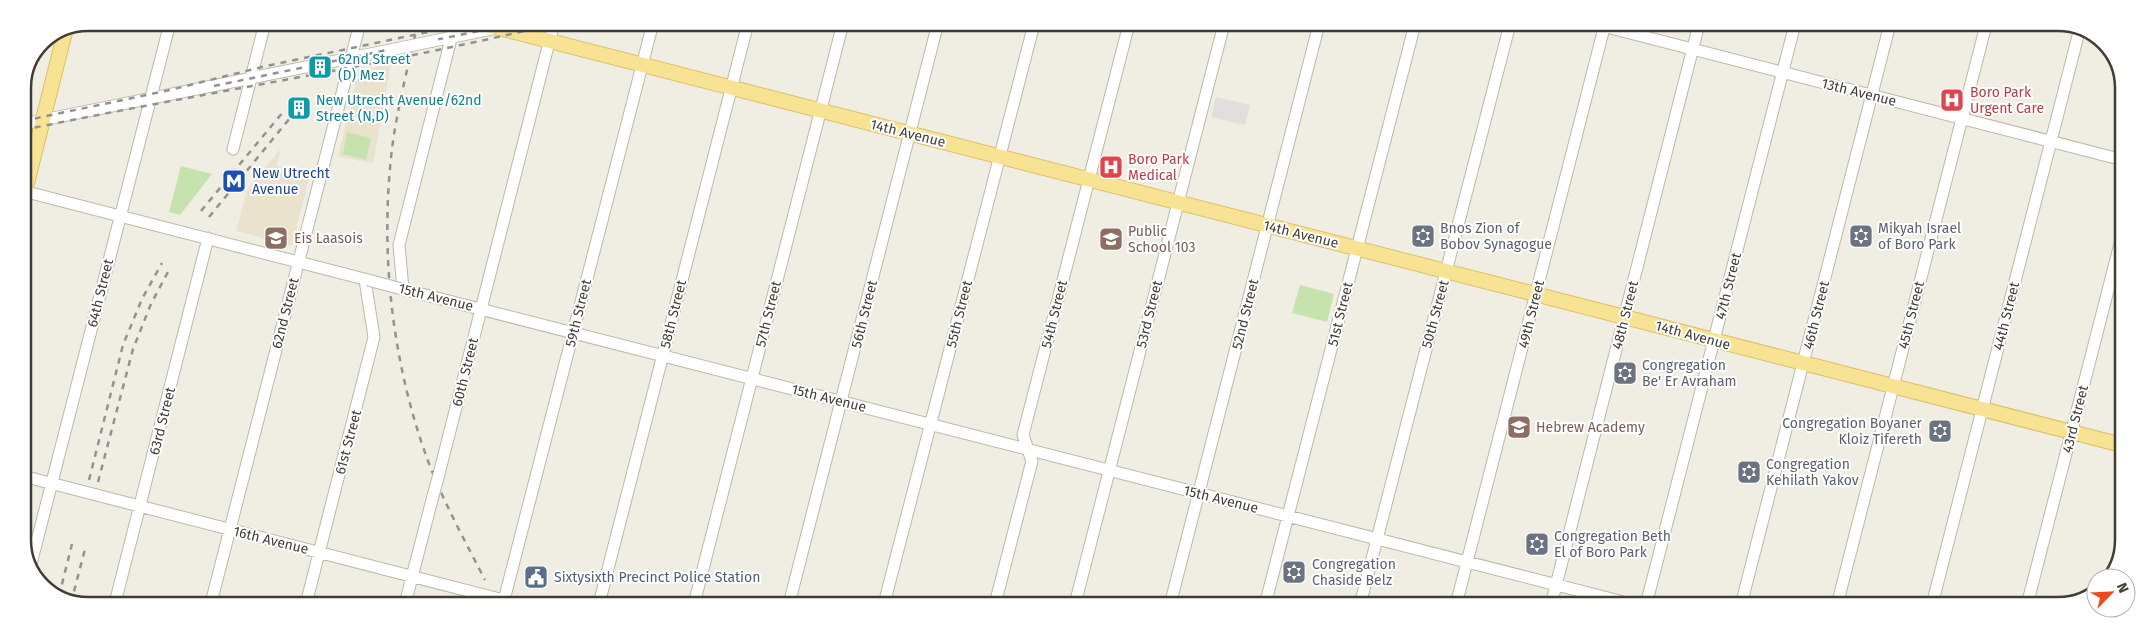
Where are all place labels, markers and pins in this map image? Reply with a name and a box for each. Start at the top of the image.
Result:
place label: 62nd Street (D) Mez [338,51,411,84]
building icon: 62nd Street (D) Mez [307,54,333,80]
place label: Boro Park Urgent Care [1970,84,2044,117]
hospital icon: Boro Park Urgent Care [1939,87,1965,113]
place label: New Utrecht Avenue/62nd Street (N,D) [316,92,482,125]
building icon: New Utrecht Avenue/62nd Street (N,D) [286,95,312,121]
place label: Boro Park Medical [1128,151,1190,184]
hospital icon: Boro Park Medical [1098,154,1124,180]
place label: New Utrecht Avenue [252,165,331,198]
metro station icon: New Utrecht Avenue [221,168,247,194]
place label: Bnos Zion of Bobov Synagogue [1440,220,1552,253]
place label: Mikyah Israel of Boro Park [1878,220,1961,253]
place label: Public School 103 [1128,223,1195,256]
synagogue icon: Bnos Zion of Bobov Synagogue [1410,223,1436,249]
synagogue icon: Mikyah Israel of Boro Park [1848,223,1874,249]
school or university icon: Eis Laasois [263,225,289,251]
school or university icon: Public School 103 [1098,226,1124,252]
place label: Eis Laasois [294,230,363,247]
place label: Congregation Be' Er Avraham [1642,357,1737,390]
synagogue icon: Congregation Be' Er Avraham [1612,360,1638,386]
school or university icon: Hebrew Academy [1506,414,1532,440]
place label: Congregation Boyaner Kloiz Tifereth [1782,415,1923,448]
synagogue icon: Congregation Boyaner Kloiz Tifereth [1927,418,1953,444]
place label: Hebrew Academy [1536,419,1645,436]
place label: Congregation Kehilath Yakov [1766,456,1859,489]
synagogue icon: Congregation Kehilath Yakov [1736,459,1762,485]
place label: Congregation Beth El of Boro Park [1554,528,1671,561]
synagogue icon: Congregation Beth El of Boro Park [1524,531,1550,557]
place label: Congregation Chaside Belz [1312,556,1396,589]
synagogue icon: Congregation Chaside Belz [1281,559,1307,585]
public building icon: Sixtysixth Precinct Police Station [523,564,549,590]
place label: Sixtysixth Precinct Police Station [554,569,760,586]

